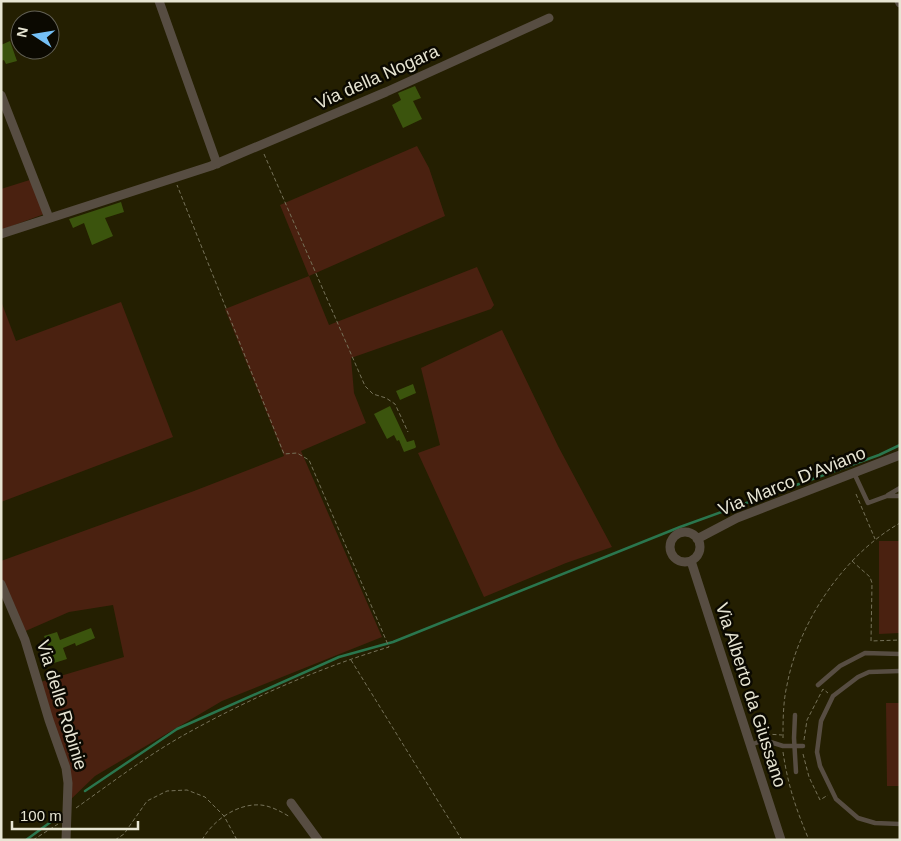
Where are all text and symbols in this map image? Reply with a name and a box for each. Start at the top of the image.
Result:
north arrow [10,10,60,60]
text: N [13,26,31,39]
street label: Via della Nogara [312,40,443,113]
street label: Via Marco D'Aviano [716,442,868,520]
street label: Via Alberto da Giussano [712,600,790,790]
street label: Via delle Robinie [33,638,91,772]
scale bar [12,798,139,830]
text: 100 m [20,807,62,824]

